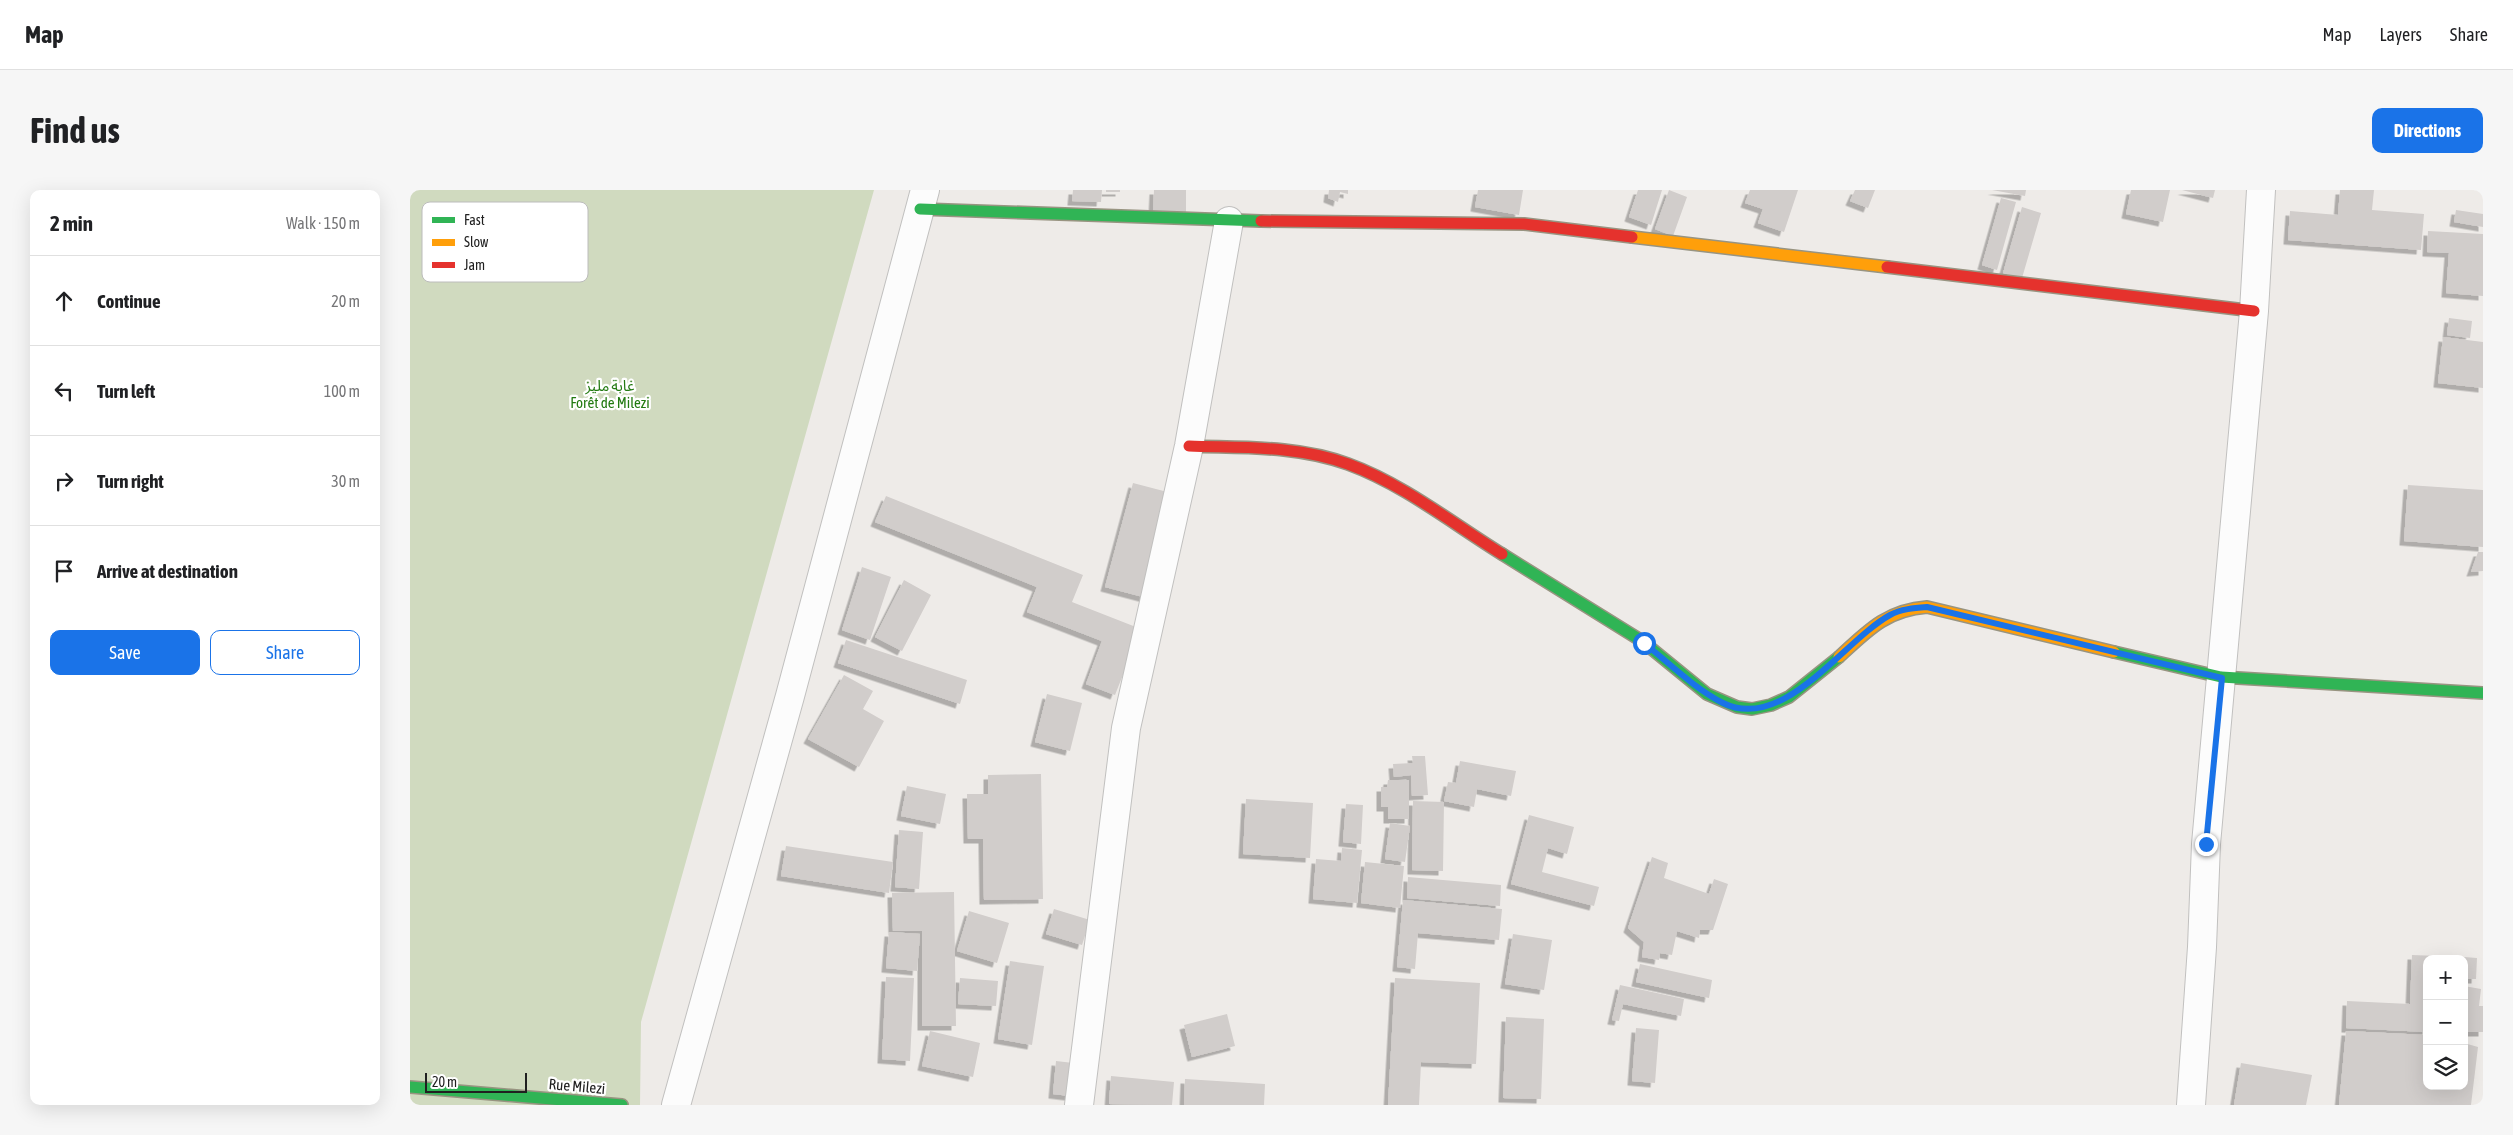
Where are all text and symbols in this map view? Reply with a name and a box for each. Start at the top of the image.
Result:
text: Map [25,21,64,48]
text: Map [2322,24,2351,45]
text: Layers [2379,24,2422,45]
text: Share [2450,24,2488,45]
button: Directions [2372,108,2483,153]
text: Find us [30,110,120,150]
legend [422,202,588,282]
text: 2 min [50,211,93,235]
text: Fast [464,212,485,228]
text: Walk · 150 m [286,214,360,232]
text: Slow [464,234,489,250]
text: Jam [464,257,485,273]
icon: ahead [50,287,78,315]
text: Continue [97,290,161,312]
text: 20 m [331,292,360,310]
icon: left [50,377,78,405]
park label: غابة مليز Forêt de Milezi [570,377,650,411]
text: Turn left [97,380,155,402]
text: 100 m [324,382,360,400]
icon: right [50,467,78,495]
text: Turn right [97,470,164,492]
text: 30 m [331,472,360,490]
icon: arrive [50,557,78,585]
text: Arrive at destination [97,560,238,582]
button: Save [50,630,200,675]
button: Share [210,630,360,675]
route start [1633,632,1656,655]
route end [2195,833,2218,856]
map controls [2423,955,2468,1090]
button: + [2423,955,2468,1000]
button: − [2423,1000,2468,1045]
button: layers [2423,1045,2468,1090]
scale bar [425,1070,528,1093]
text: 20 m [432,1074,457,1090]
street label: Rue Milezi [548,1075,606,1097]

